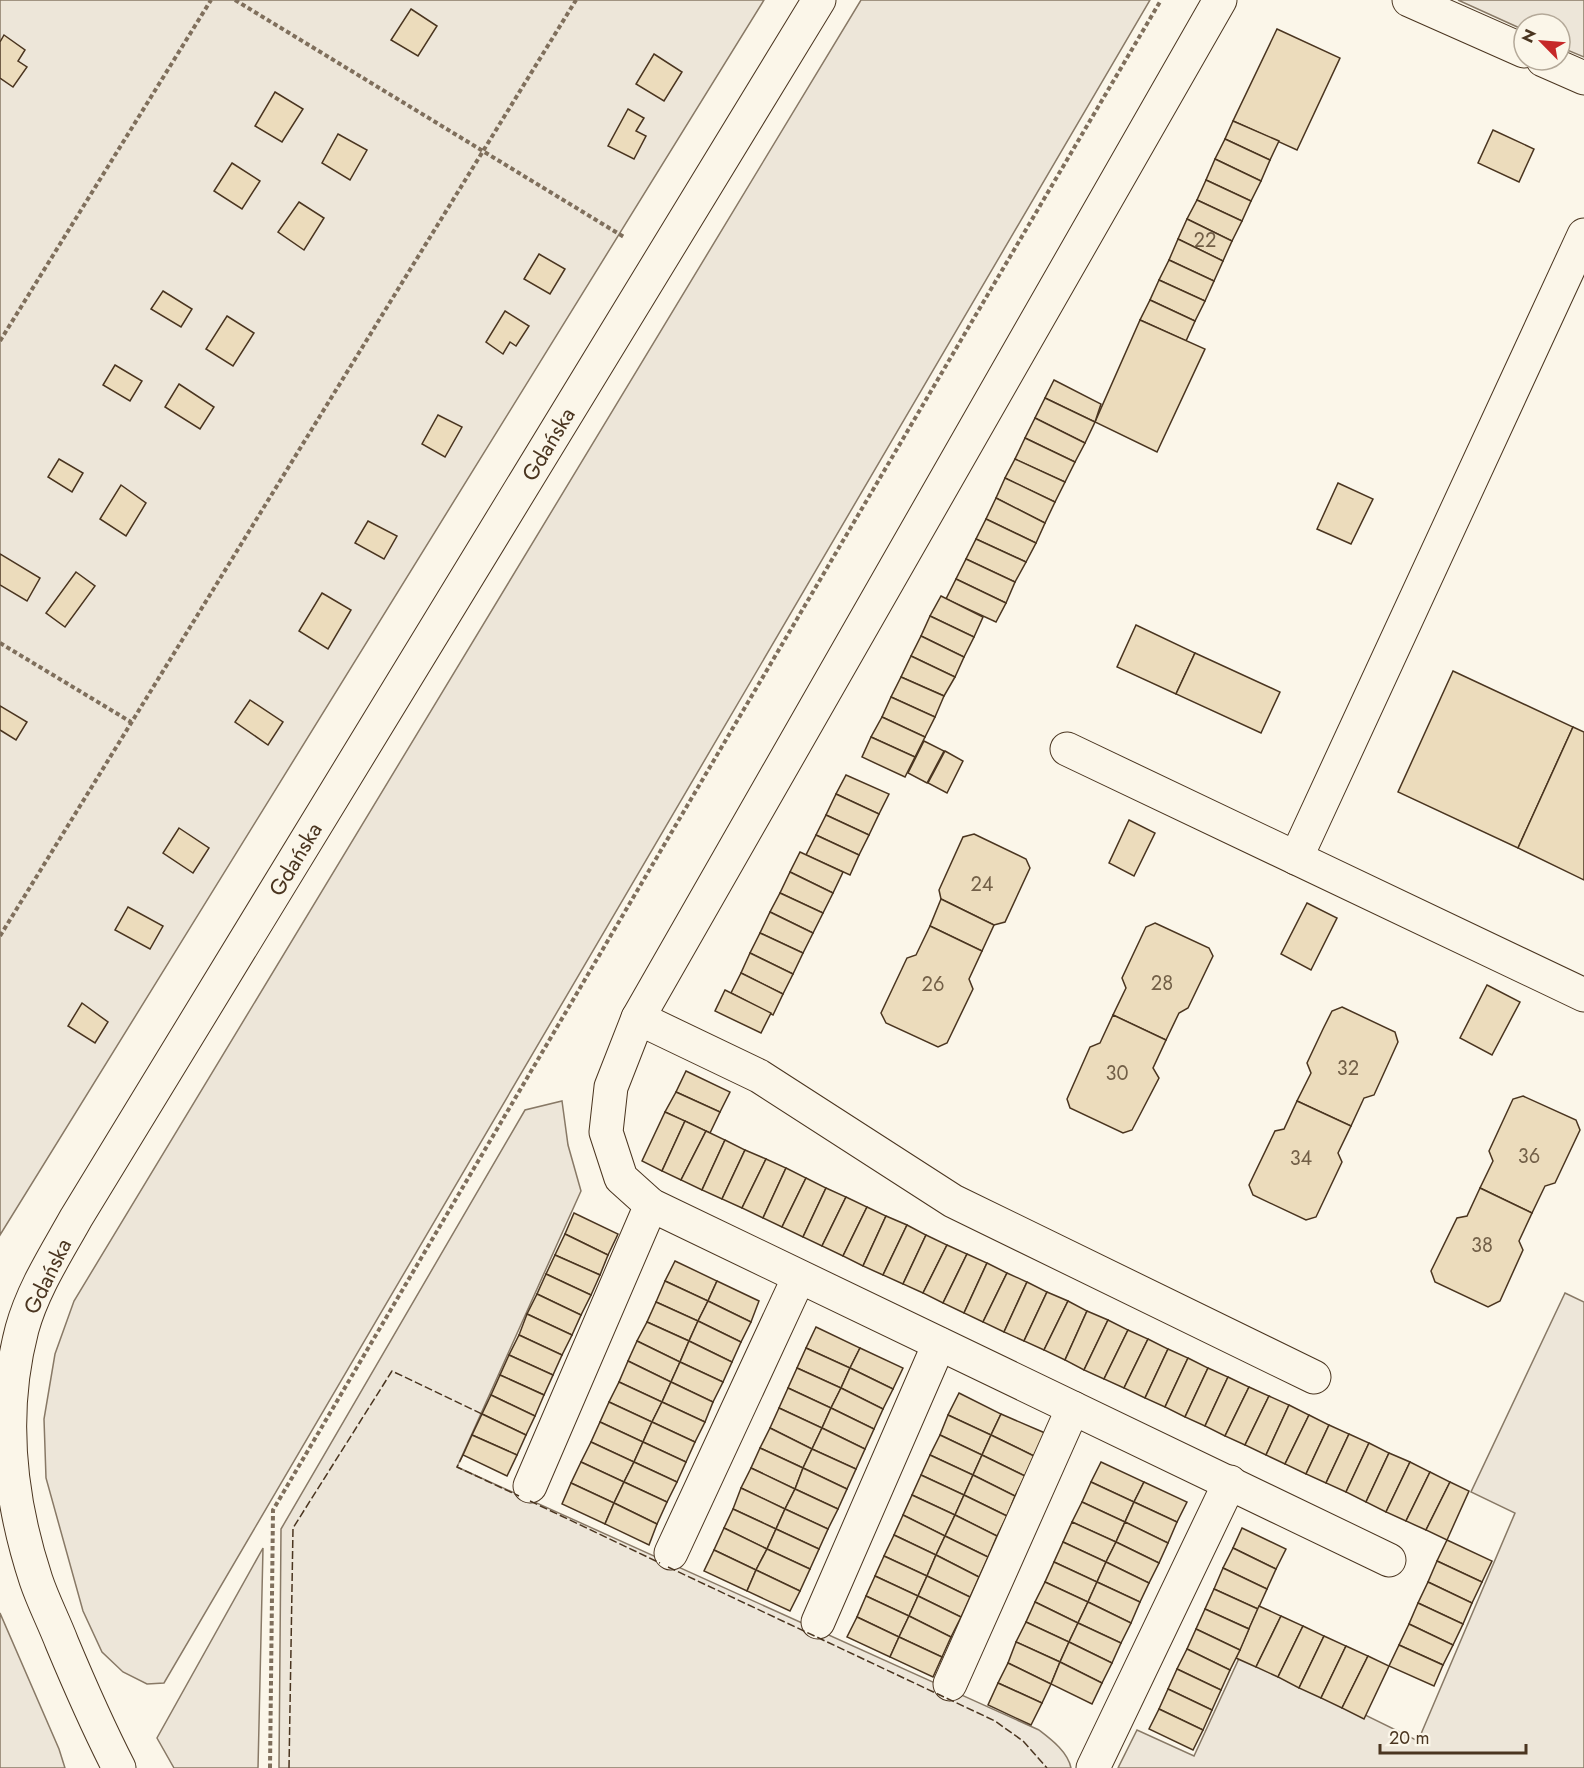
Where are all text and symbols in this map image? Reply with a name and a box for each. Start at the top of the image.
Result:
north arrow [1512,12,1572,72]
text: N [1516,25,1542,46]
house number: 22 [1194,226,1216,255]
street label: Gdańska [513,401,583,487]
street label: Gdańska [260,816,330,902]
house number: 24 [970,870,994,899]
house number: 28 [1151,969,1173,998]
house number: 26 [922,970,944,999]
house number: 32 [1337,1054,1359,1083]
house number: 30 [1106,1059,1128,1088]
house number: 36 [1518,1142,1540,1171]
house number: 34 [1290,1144,1313,1173]
house number: 38 [1471,1231,1493,1260]
street label: Gdańska [15,1233,79,1319]
scale bar [1380,1717,1526,1755]
text: 20 m [1389,1725,1429,1751]

